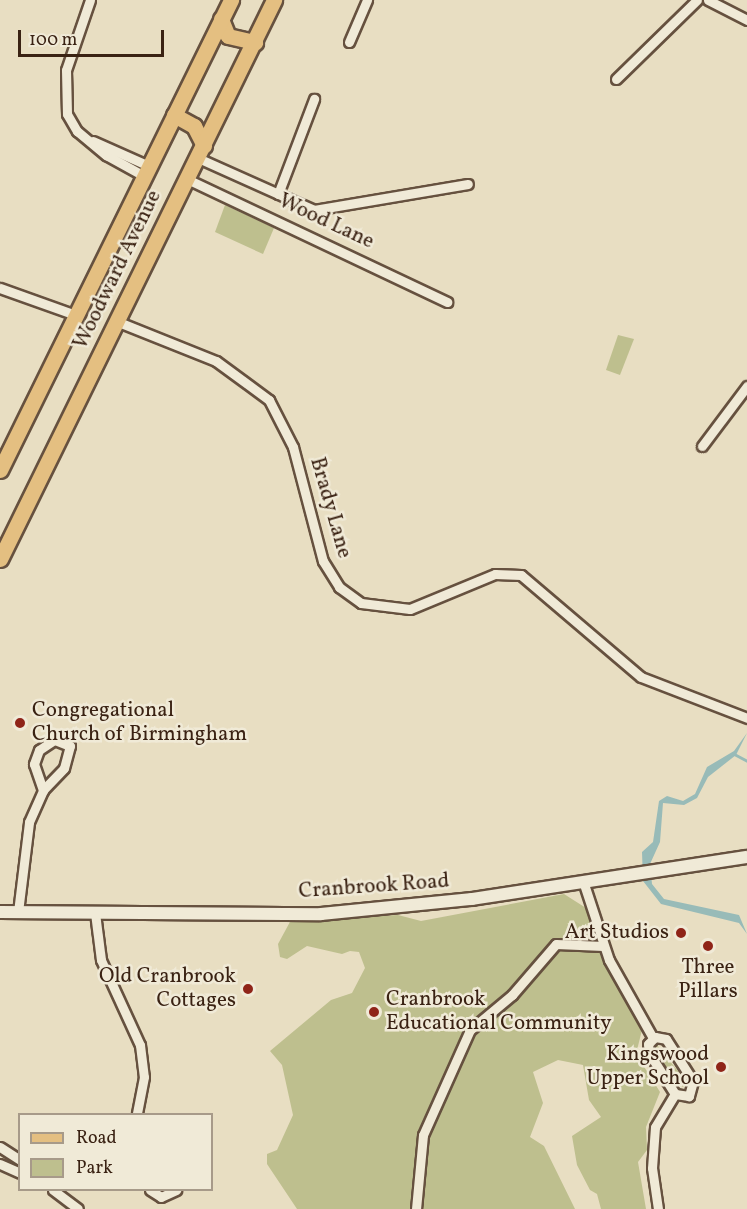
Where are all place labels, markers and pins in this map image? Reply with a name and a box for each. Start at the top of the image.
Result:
place label: Congregational Church of Birmingham [32,698,245,748]
marker: Congregational Church of Birmingham [13,716,27,730]
place label: Art Studios [565,920,669,946]
marker: Art Studios [674,926,688,940]
marker: Three Pillars [701,939,715,953]
place label: Three Pillars [678,955,738,1005]
place label: Old Cranbrook Cottages [99,964,236,1014]
marker: Old Cranbrook Cottages [241,982,255,996]
place label: Cranbrook Educational Community [386,987,612,1037]
marker: Cranbrook Educational Community [367,1005,381,1019]
place label: Kingswood Upper School [586,1042,709,1092]
marker: Kingswood Upper School [714,1060,728,1074]

